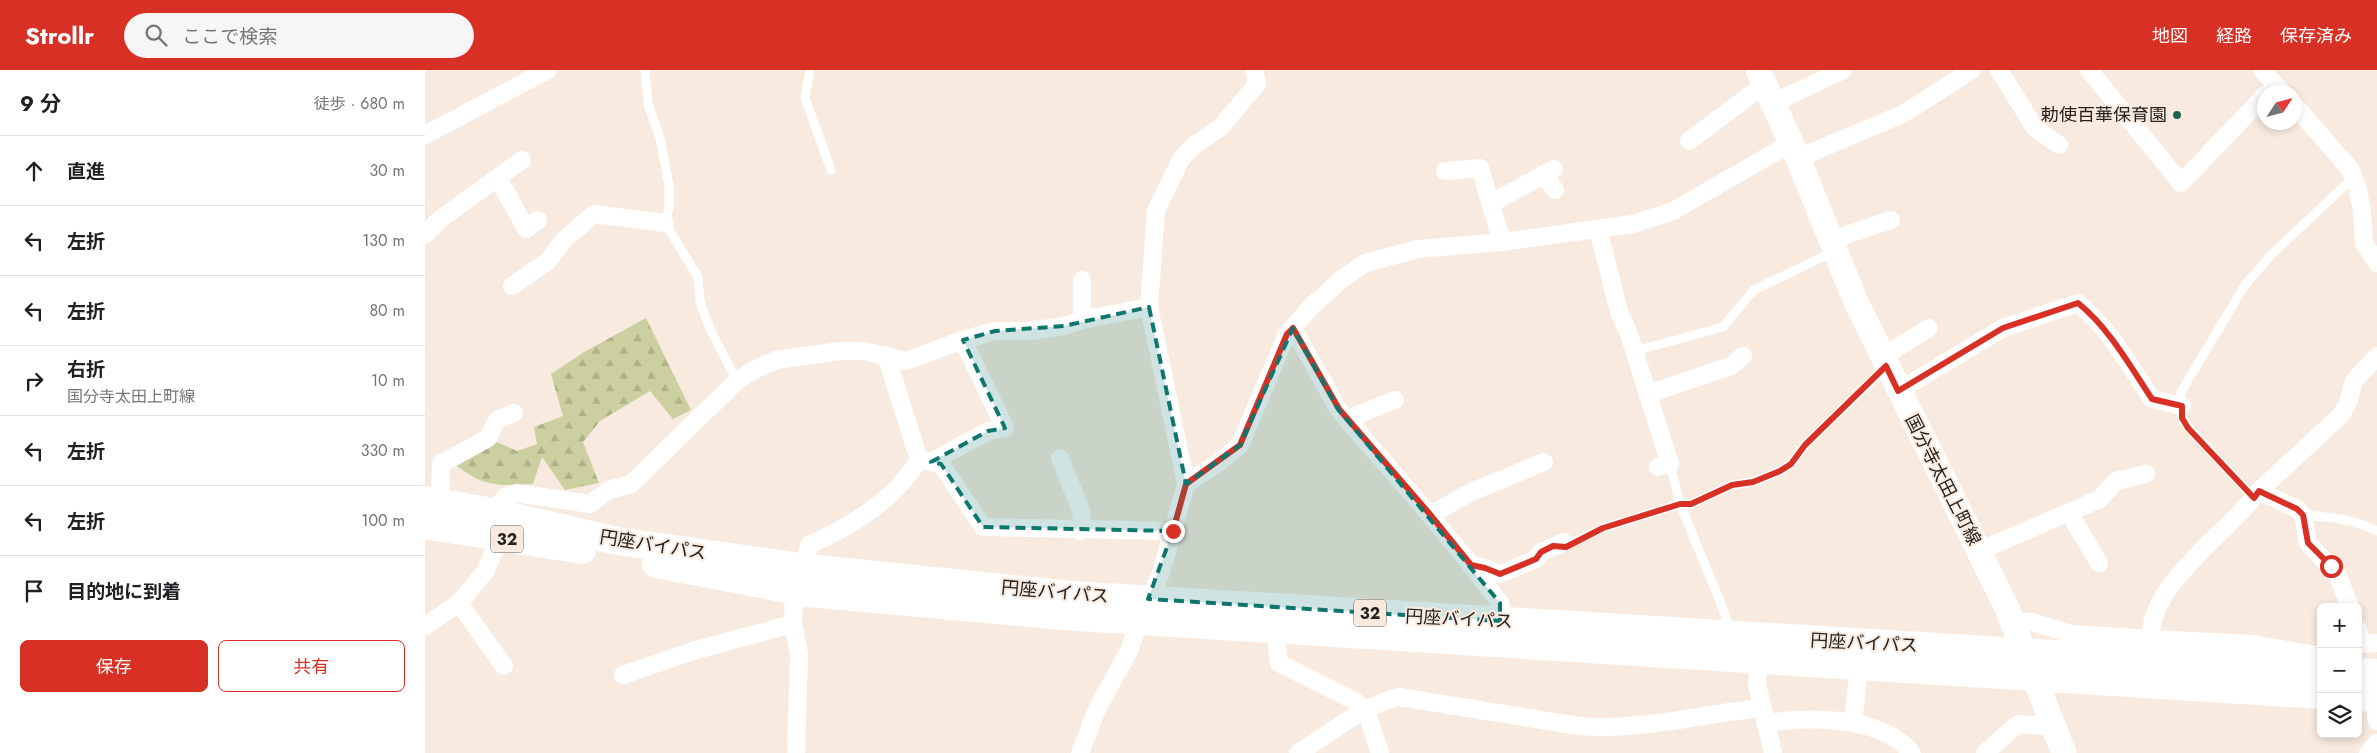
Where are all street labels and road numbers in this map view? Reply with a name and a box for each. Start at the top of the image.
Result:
street label: 国分寺太田上町線 [1899,410,1987,550]
street label: 円座バイパス [598,524,708,566]
road number: 32 [491,526,523,552]
street label: 円座バイパス [1000,574,1110,610]
road number: 32 [1354,600,1386,626]
street label: 円座バイパス [1405,603,1513,635]
street label: 円座バイパス [1810,627,1918,659]

